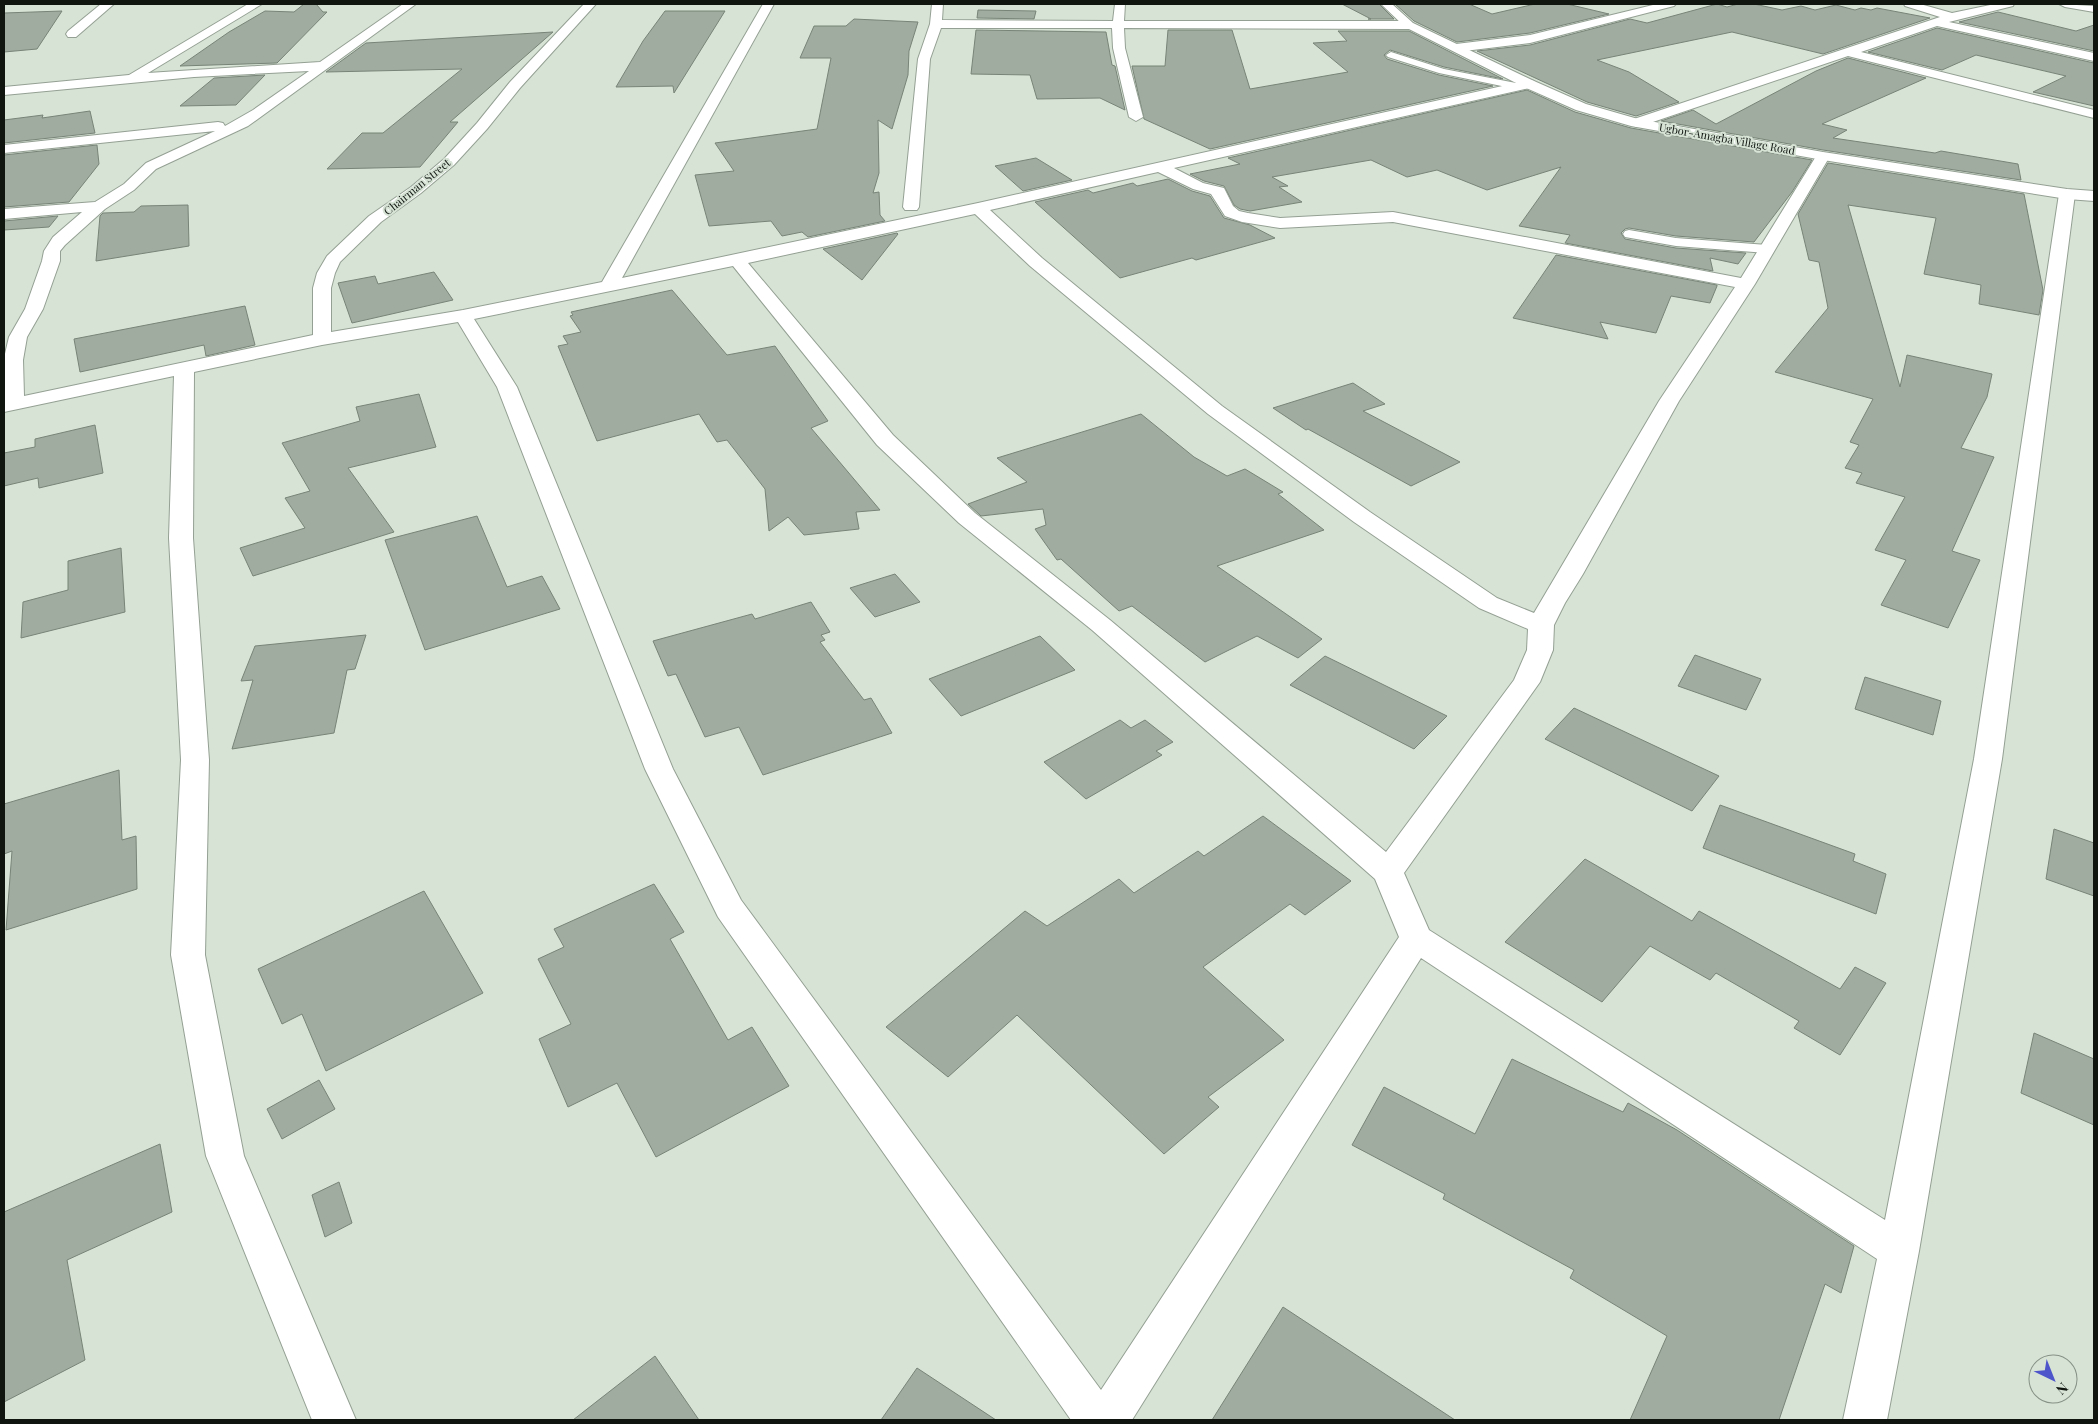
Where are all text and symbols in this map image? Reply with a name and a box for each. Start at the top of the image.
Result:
street label: Ugbor-Amagba Village Road [1658,119,1797,158]
street label: Chairman Street [380,155,453,218]
north arrow [2028,1354,2078,1404]
text: N [2052,1378,2072,1399]

